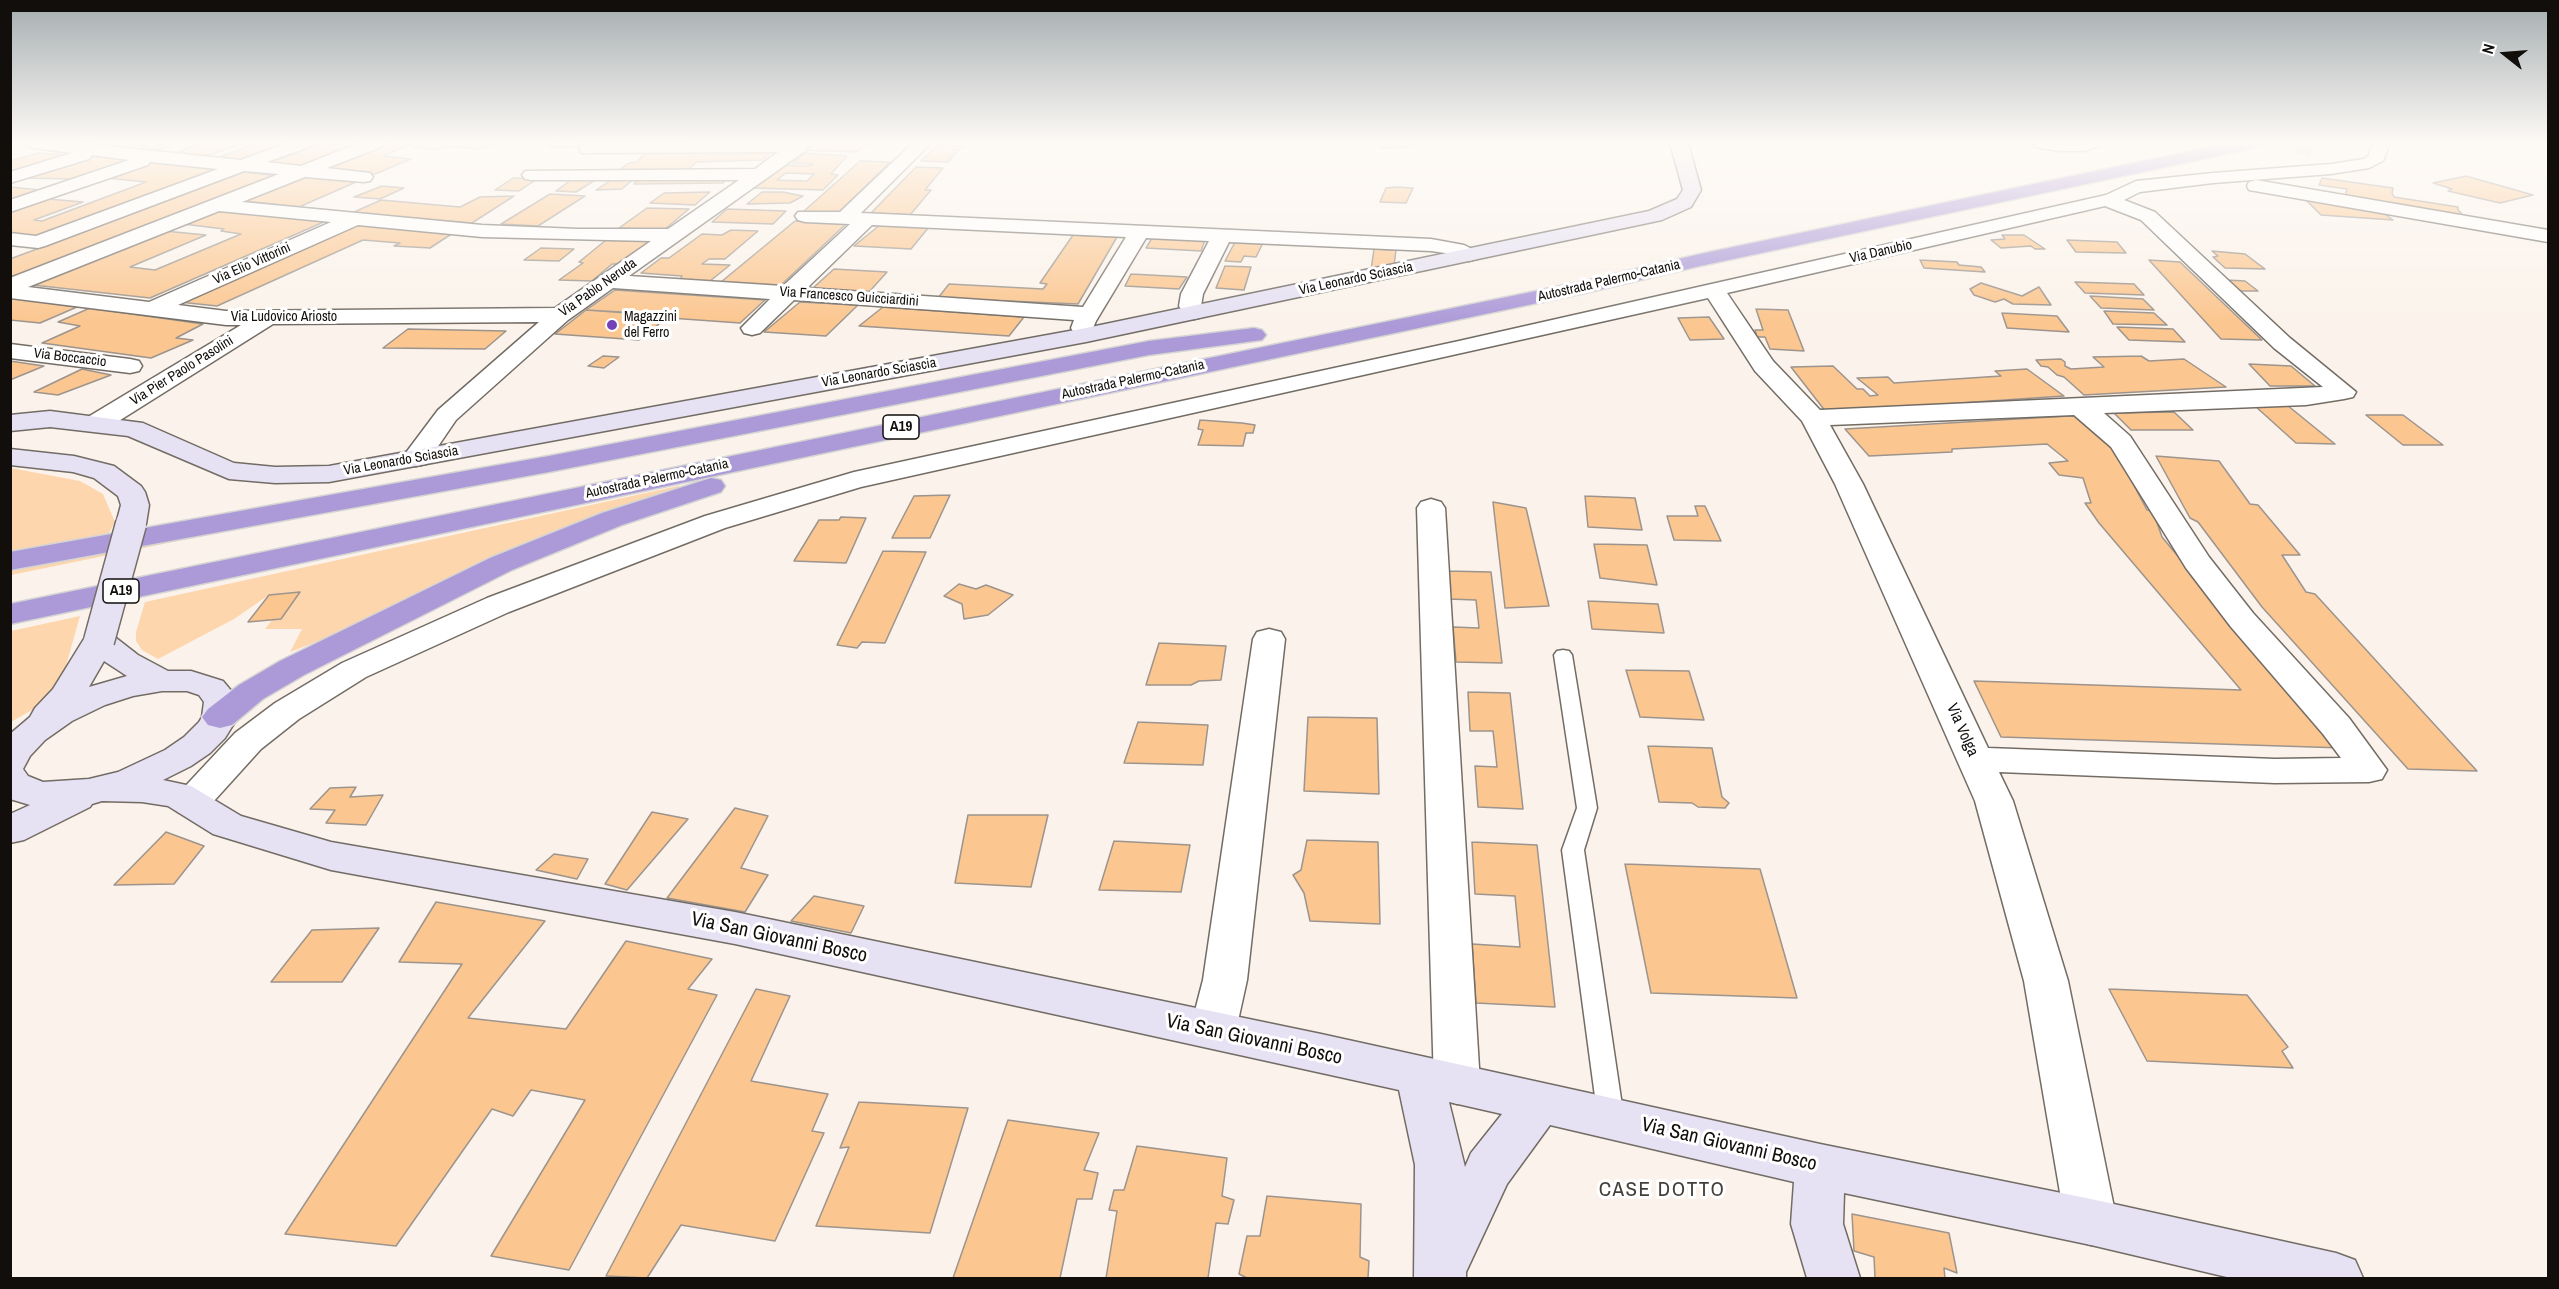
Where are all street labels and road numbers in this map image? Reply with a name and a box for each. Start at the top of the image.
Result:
street label: Via Danubio [1848,237,1914,267]
street label: Via Elio Vittorini [211,239,293,289]
street label: Via Pablo Neruda [556,255,640,321]
street label: Autostrada Palermo-Catania [1536,256,1682,306]
street label: Via Leonardo Sciascia [1298,259,1414,299]
street label: Via Francesco Guicciardini [779,284,919,310]
street label: Via Ludovico Ariosto [231,309,337,325]
street label: Via Pier Paolo Pasolini [127,332,237,410]
street label: Via Boccaccio [33,345,107,371]
street label: Via Leonardo Sciascia [820,355,938,391]
street label: Autostrada Palermo-Catania [1060,357,1206,403]
road number: A19 [883,415,919,439]
street label: Via Leonardo Sciascia [342,443,460,479]
street label: Autostrada Palermo-Catania [584,456,730,502]
road number: A19 [103,579,139,603]
street label: Via Volga [1942,701,1982,759]
street label: Via San Giovanni Bosco [689,908,869,968]
street label: Via San Giovanni Bosco [1164,1010,1344,1070]
street label: Via San Giovanni Bosco [1639,1113,1819,1177]

